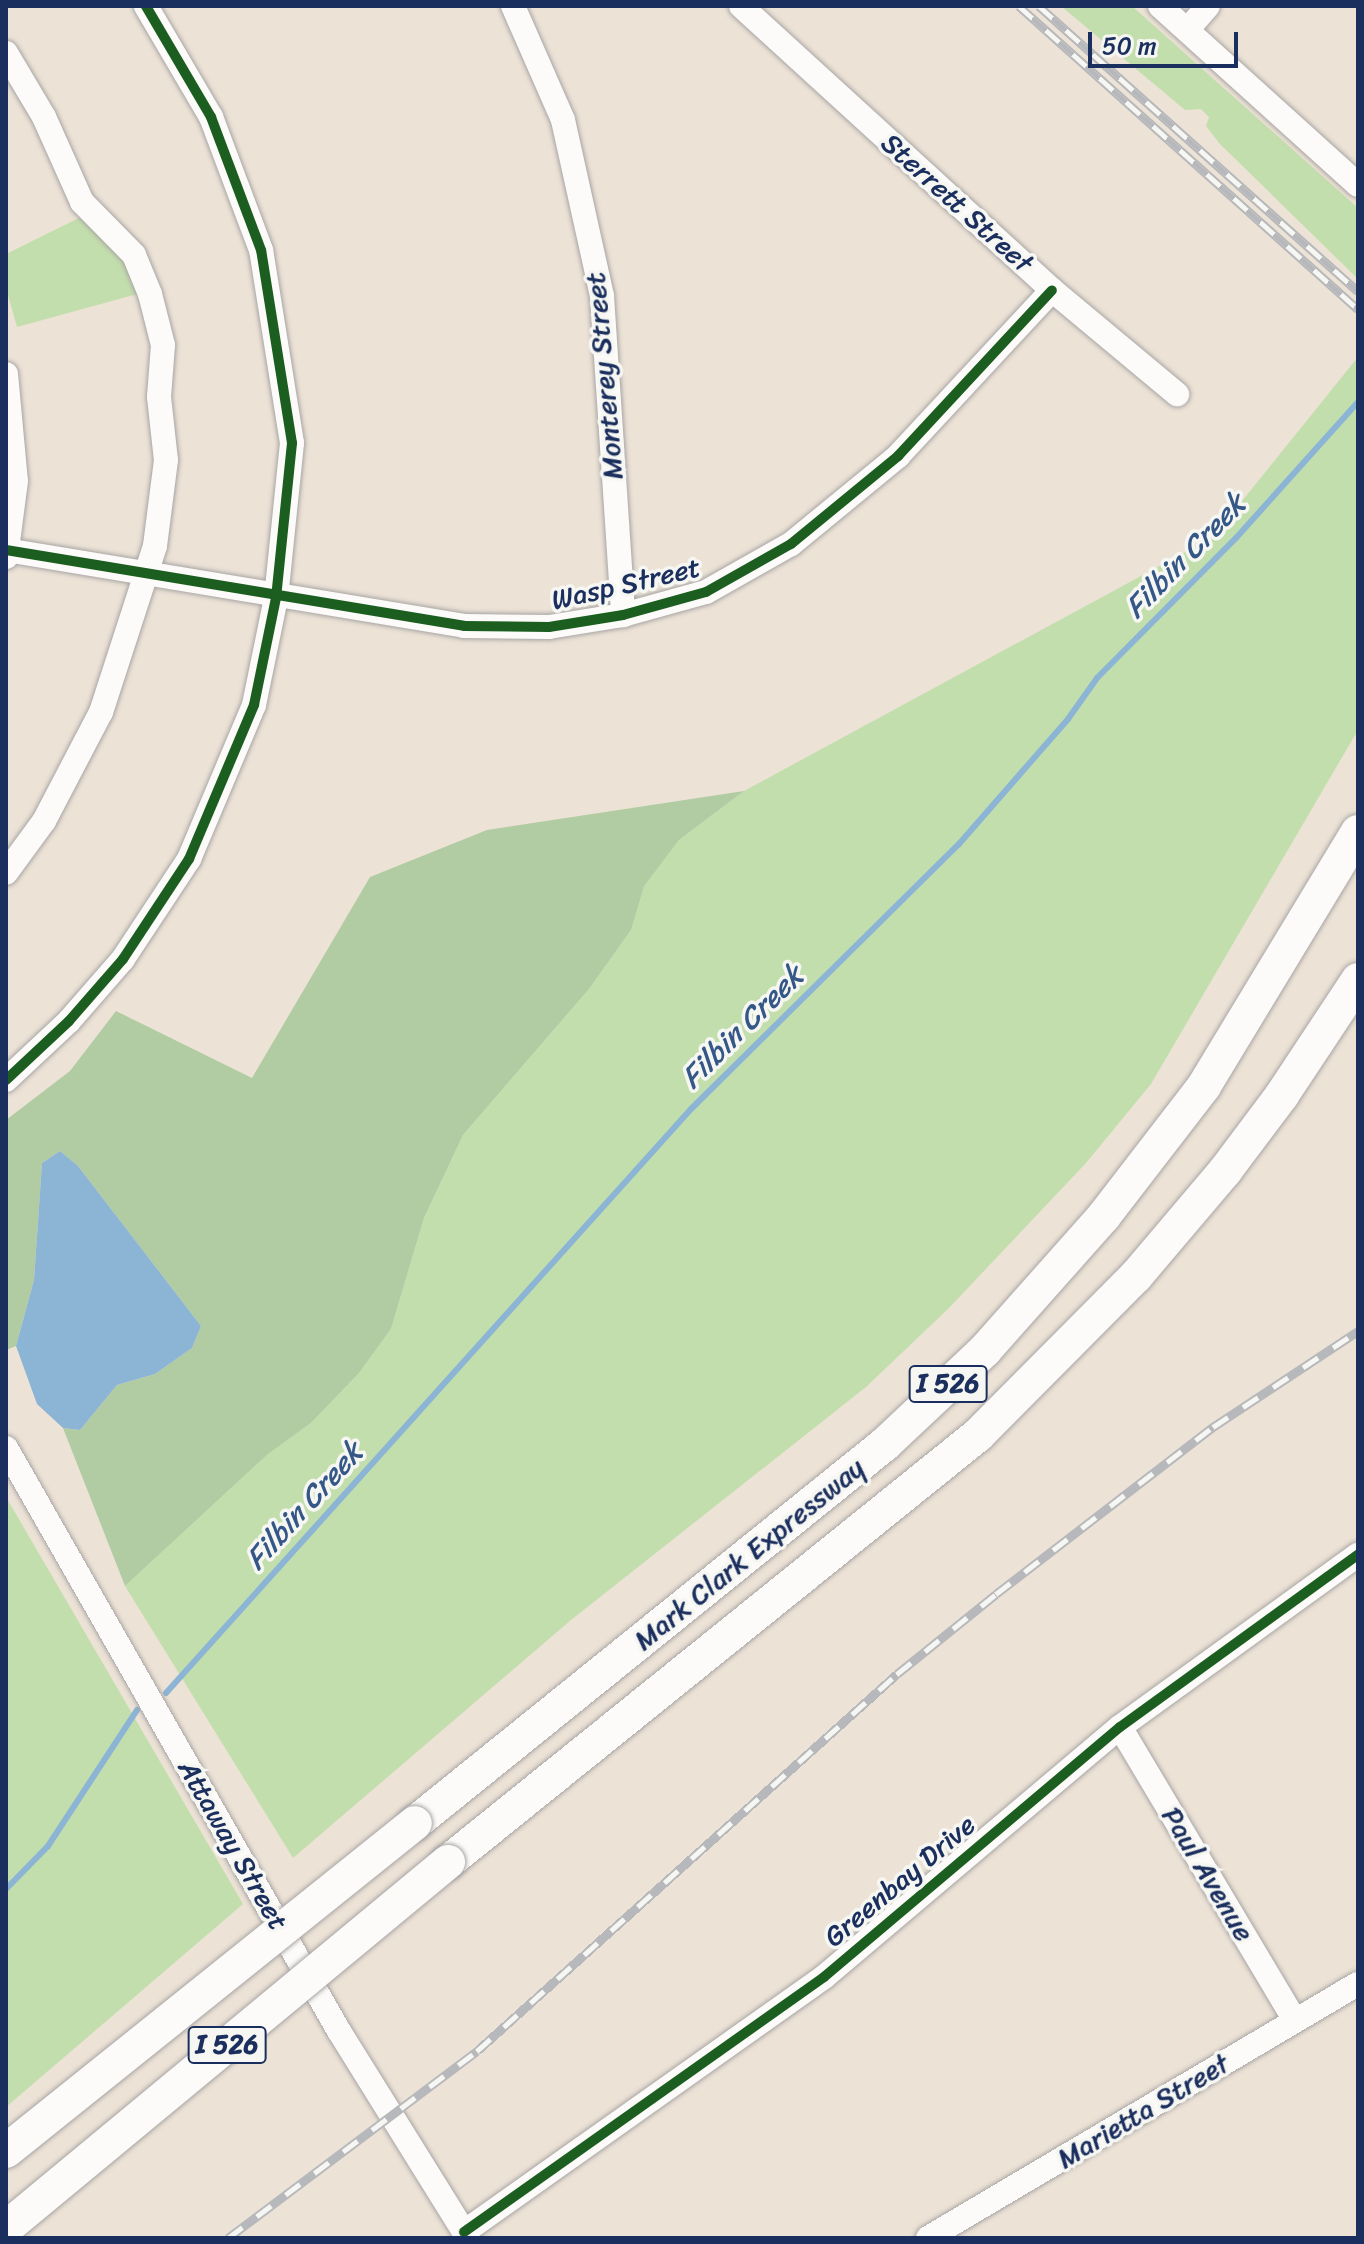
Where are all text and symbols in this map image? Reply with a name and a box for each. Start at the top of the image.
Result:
scale bar [1092,16,1242,66]
text: 50 m [1102,25,1157,67]
street label: Sterrett Street [874,126,1040,280]
street label: Monterey Street [578,271,630,481]
water label: Filbin Creek [1117,486,1253,626]
street label: Wasp Street [548,551,704,617]
water label: Filbin Creek [673,958,811,1096]
road number: I 526 [908,1362,988,1406]
water label: Filbin Creek [237,1435,371,1577]
street label: Mark Clark Expressway [627,1450,871,1658]
street label: Attaway Street [170,1753,296,1937]
street label: Paul Avenue [1155,1801,1261,1947]
street label: Greenbay Drive [818,1808,982,1954]
road number: I 526 [187,2023,267,2067]
street label: Marietta Street [1051,2046,1235,2176]

